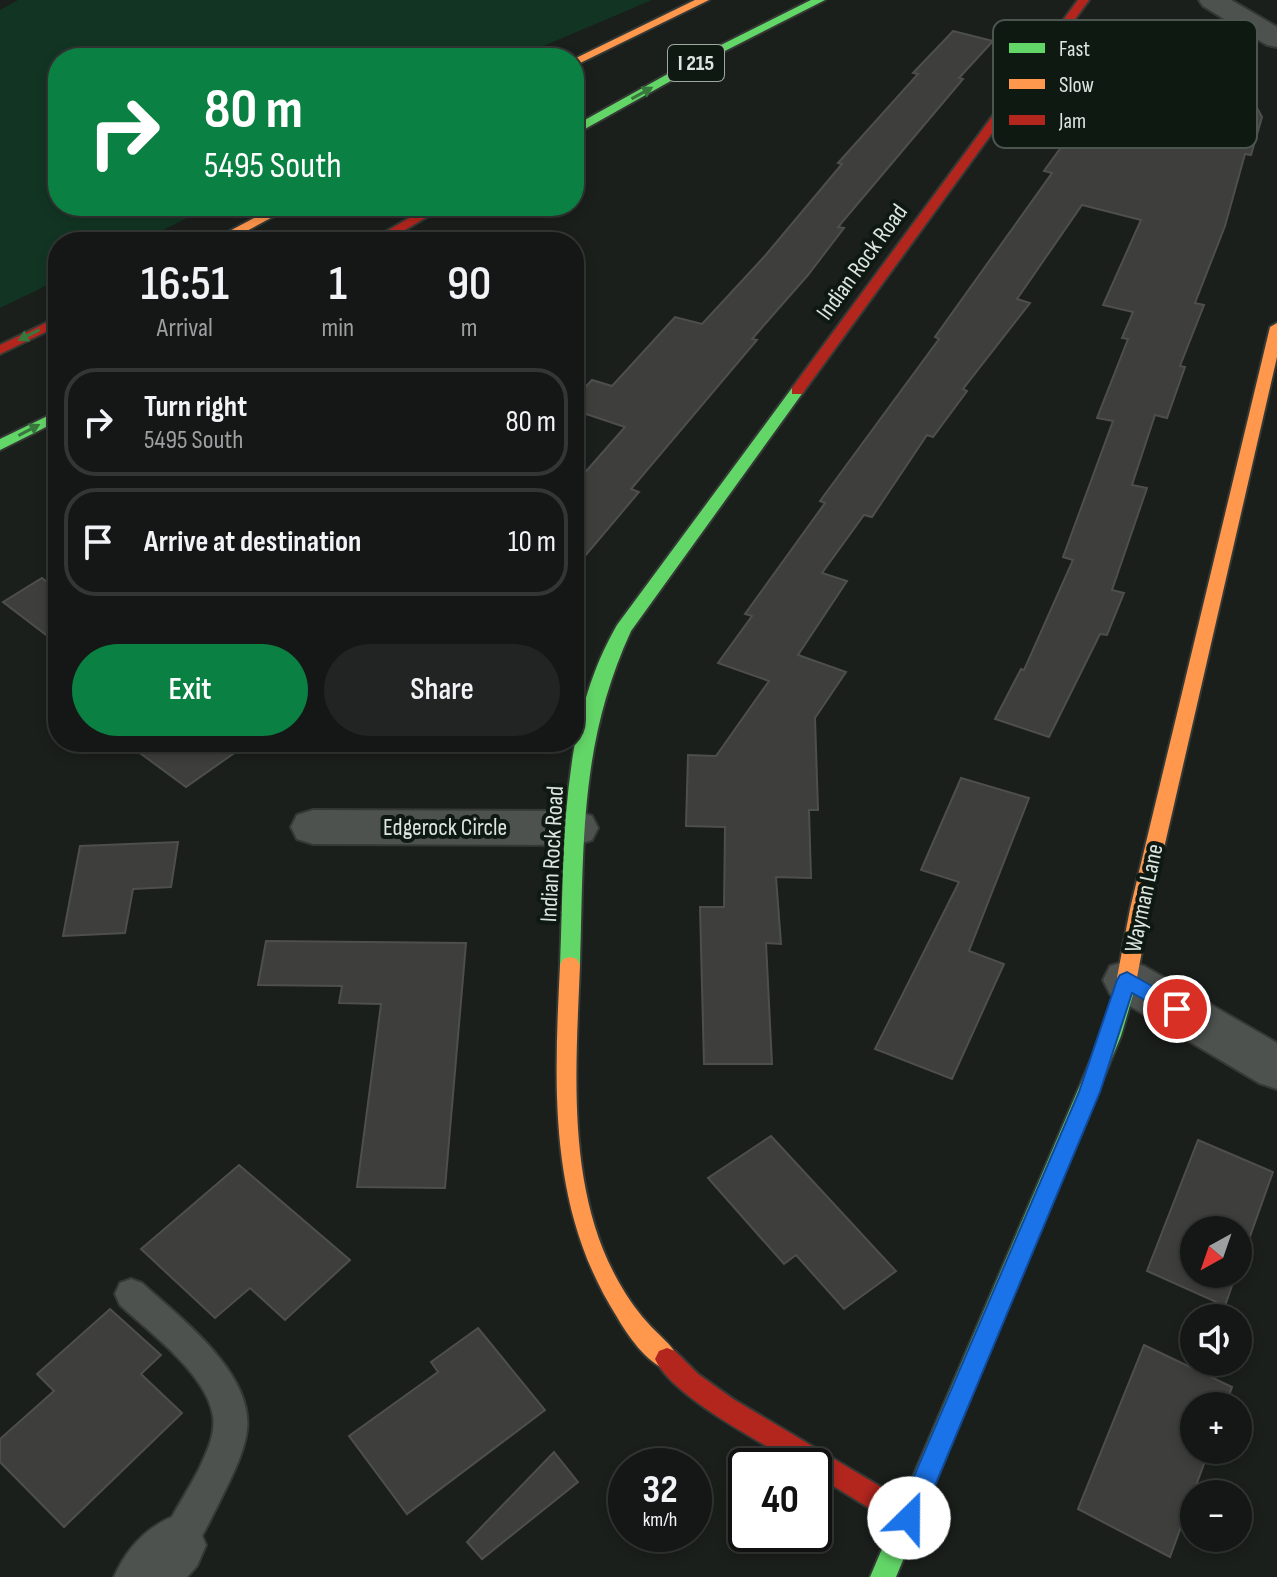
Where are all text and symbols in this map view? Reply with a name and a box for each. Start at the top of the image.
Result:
legend [993,20,1257,148]
text: Fast [1059,36,1090,63]
road number: I 215 [668,45,724,81]
text: Slow [1059,72,1094,99]
text: 80 m [204,77,303,144]
icon: right [72,80,176,184]
one-way arrow [631,86,653,100]
text: Jam [1058,108,1086,135]
text: 5495 South [204,145,342,188]
street label: Indian Rock Road [810,198,914,326]
text: 16:51 [141,256,229,313]
text: 1 [329,256,347,313]
text: 90 [447,256,491,313]
text: Arrival [157,313,213,344]
text: min [322,313,354,344]
text: m [461,313,477,344]
one-way arrow [17,329,40,342]
text: Turn right [144,389,247,425]
icon: right [76,400,120,444]
text: 80 m [505,404,556,440]
one-way arrow [18,424,40,438]
text: 5495 South [144,425,243,456]
icon: arrive [76,520,120,564]
text: Arrive at destination [144,524,361,560]
text: 10 m [508,524,556,560]
button: Exit [72,644,308,736]
button: Share [324,644,560,736]
street label: Indian Rock Road [534,785,570,923]
street label: Edgerock Circle [383,813,507,842]
street label: Wayman Lane [1118,841,1170,955]
pin [1143,975,1211,1043]
icon: arrive [1155,987,1199,1031]
north arrow [1180,1216,1252,1288]
map controls [1180,1216,1252,1552]
button: sound [1180,1304,1252,1376]
button: + [1180,1392,1252,1464]
speed limit sign: 40 [728,1448,832,1552]
text: 32 [642,1466,678,1514]
position arrow [867,1476,951,1560]
button: − [1180,1480,1252,1552]
text: km/h [643,1508,677,1532]

